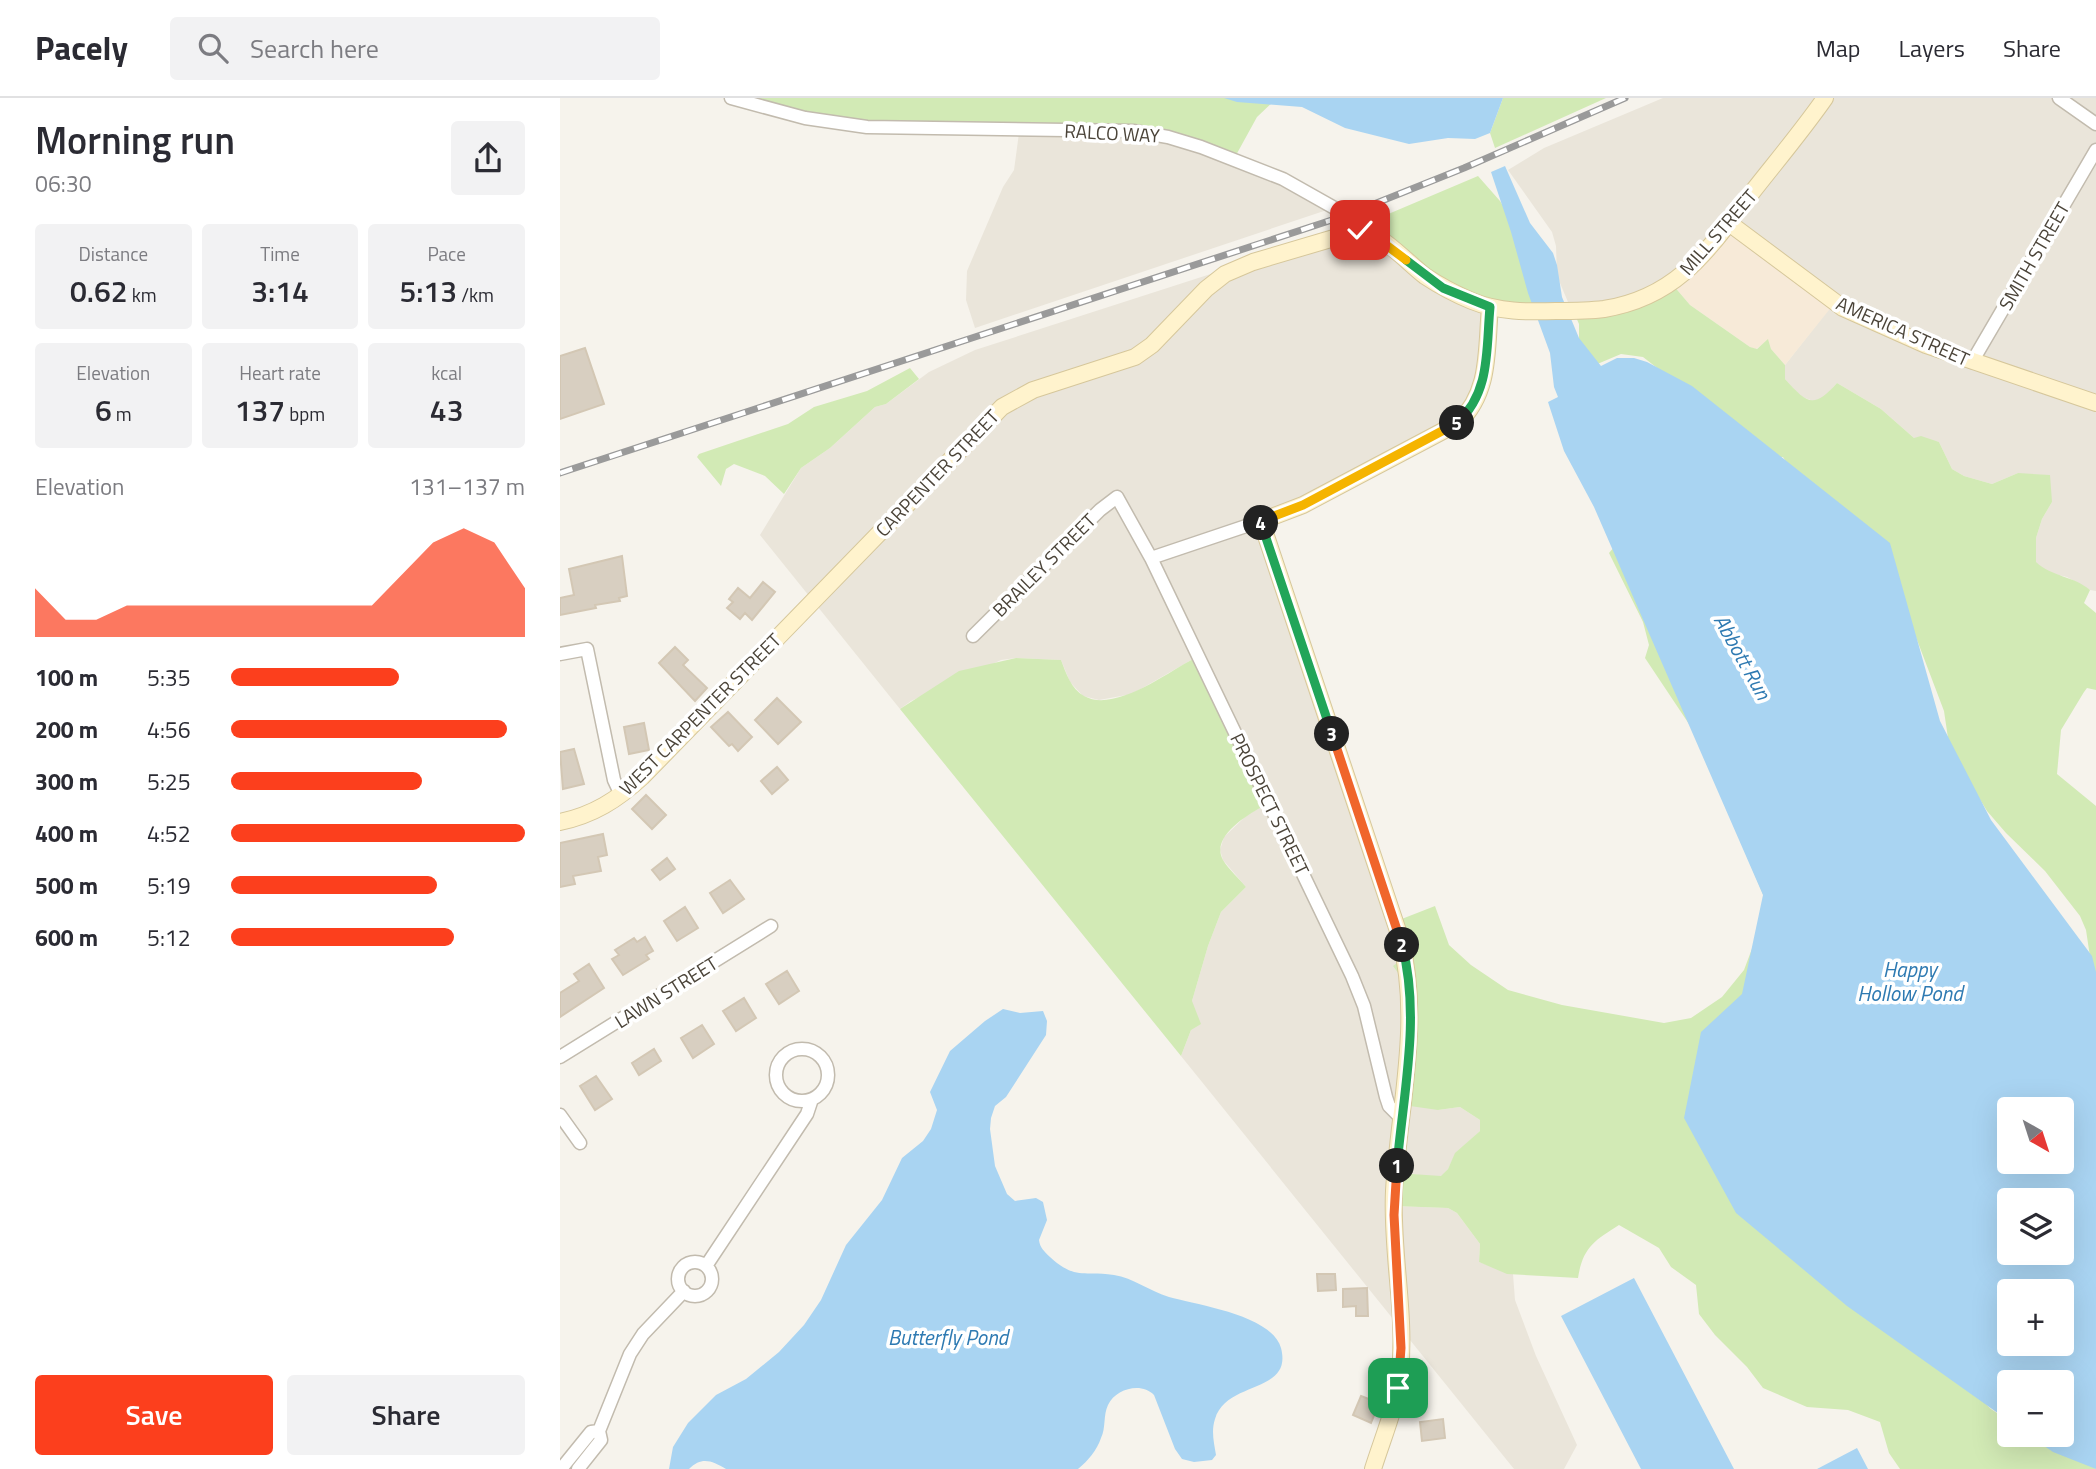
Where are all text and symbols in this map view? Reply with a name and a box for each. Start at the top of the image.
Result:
search box [170,17,660,80]
text: Pacely [35,23,128,73]
icon: search [194,29,232,67]
text: Search here [250,29,379,68]
text: Map [1816,30,1861,66]
text: Layers [1899,30,1965,66]
text: Share [2003,30,2061,66]
text: Morning run [35,111,235,169]
street label: RALCO WAY [1064,116,1161,150]
button: share [451,121,525,195]
text: 06:30 [35,166,92,201]
street label: MILL STREET [1672,182,1763,281]
street label: SMITH STREET [1991,196,2076,315]
pin [1330,200,1390,260]
icon: check [1341,211,1379,249]
text: Distance [79,239,148,268]
text: Time [260,239,300,268]
text: Pace [427,239,466,268]
text: 0.62 [70,268,128,314]
text: 3:14 [251,268,309,314]
text: 5:13 [399,268,457,314]
text: km [128,280,157,309]
text: /km [457,280,494,309]
street label: AMERICA STREET [1832,288,1974,373]
text: Elevation [76,358,150,387]
text: Heart rate [239,358,321,387]
text: kcal [431,358,462,387]
text: 6 [95,387,112,433]
text: 137 [235,387,285,433]
text: 43 [430,387,463,433]
text: m [112,399,132,428]
text: bpm [285,399,325,428]
street label: CARPENTER STREET [868,402,1005,543]
pin: 5 [1440,406,1474,440]
text: 5 [1451,408,1462,437]
text: Elevation [35,469,124,504]
text: 131–137 m [409,469,525,504]
street label: BRAILEY STREET [985,506,1102,623]
pin: 4 [1244,506,1278,540]
text: 4 [1255,508,1266,537]
water label: Abbott Run [1706,608,1780,706]
street label: WEST CARPENTER STREET [612,626,787,801]
text: 100 m [35,660,98,695]
text: 5:35 [147,660,191,695]
text: 200 m [35,712,98,747]
text: 4:56 [147,712,191,747]
pin: 3 [1314,716,1350,752]
text: 3 [1326,719,1337,748]
street label: PROSPECT STREET [1223,728,1317,880]
text: 300 m [35,764,98,799]
text: 5:25 [147,764,191,799]
text: 400 m [35,816,98,851]
text: 4:52 [147,816,191,851]
text: 500 m [35,868,98,903]
text: 5:19 [147,868,191,903]
text: 600 m [35,920,98,955]
text: 5:12 [147,920,191,955]
pin: 2 [1384,928,1420,962]
text: 2 [1396,930,1407,959]
street label: LAWN STREET [608,948,723,1035]
water label: Happy Hollow Pond [1857,953,1965,1009]
north arrow [1997,1097,2074,1174]
map controls [1997,1097,2074,1447]
pin: 1 [1380,1148,1414,1184]
text: 1 [1391,1151,1402,1180]
button: layers [1997,1188,2074,1265]
button: + [1997,1279,2074,1356]
water label: Butterfly Pond [888,1321,1011,1353]
pin [1368,1358,1428,1418]
icon: arrive [1379,1369,1417,1407]
button: − [1997,1370,2074,1447]
button: Save [35,1375,273,1455]
button: Share [287,1375,525,1455]

